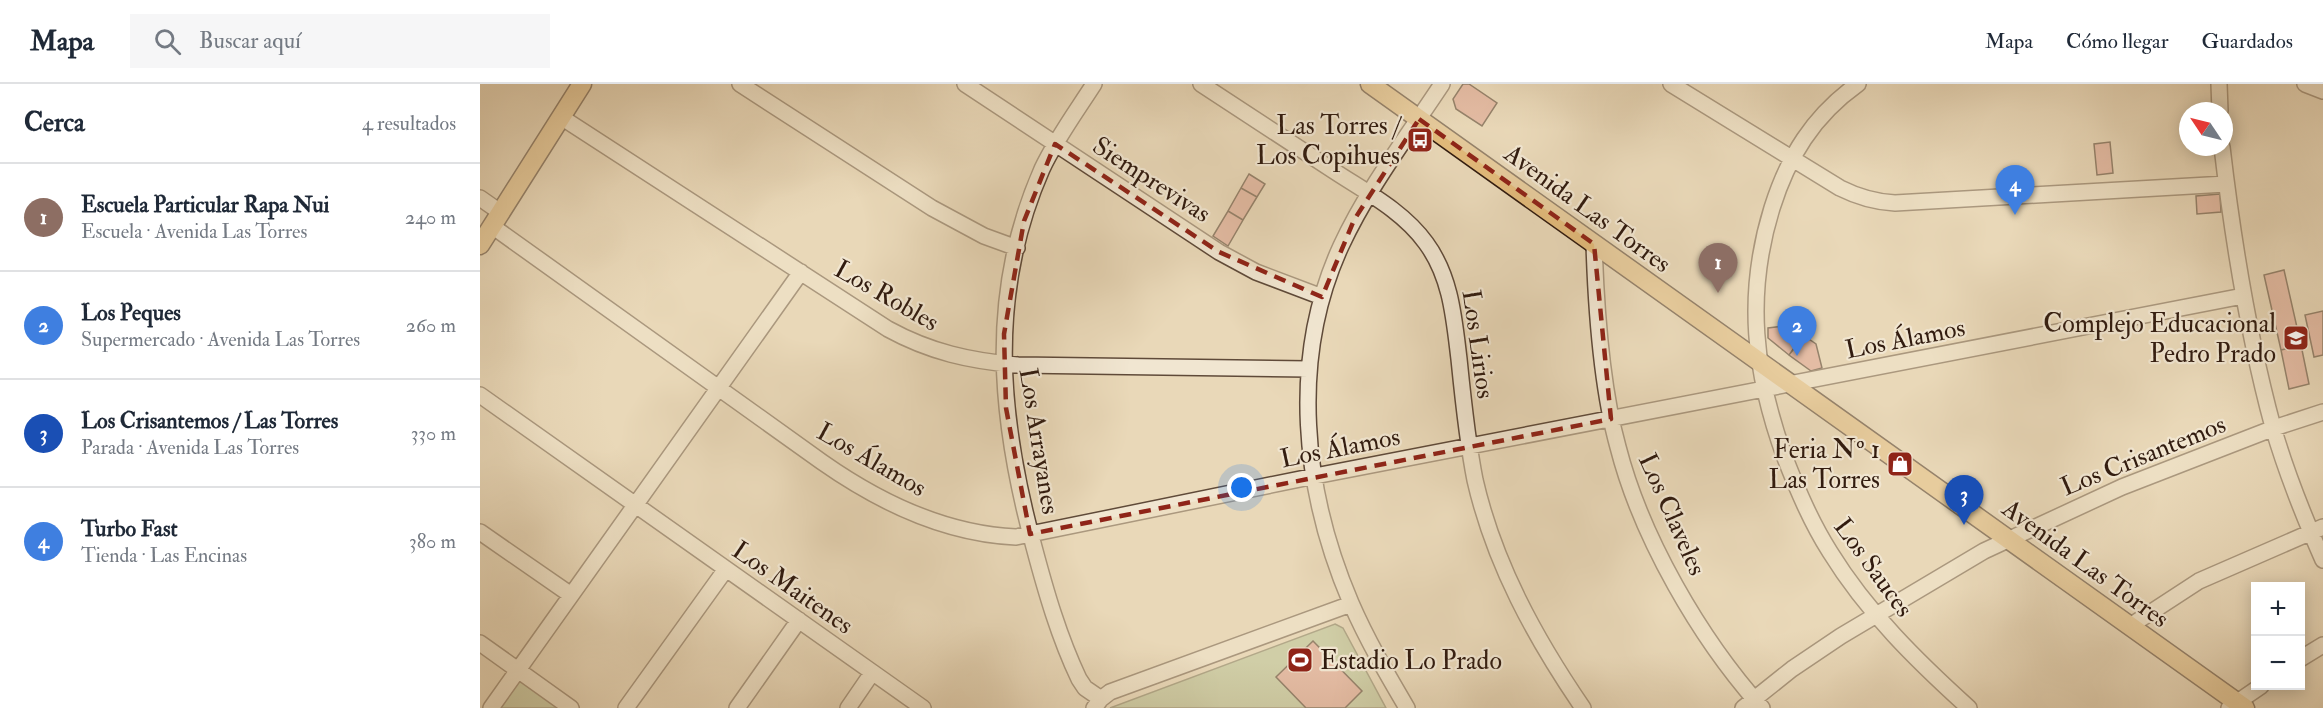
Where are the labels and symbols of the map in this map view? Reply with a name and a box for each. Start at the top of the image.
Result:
north arrow [2179,102,2233,156]
place label: Las Torres / Los Copihues [1256,110,1402,173]
bus stop icon: Las Torres / Los Copihues [1405,125,1435,155]
street label: Siemprevivas [1086,130,1217,231]
street label: Avenida Las Torres [1497,137,1677,280]
pin: 4 [1996,166,2035,215]
pin: 1 [1698,244,1738,293]
street label: Los Robles [828,253,945,339]
street label: Los Lirios [1455,288,1501,401]
pin: 2 [1778,306,1816,356]
place label: Complejo Educacional Pedro Prado [2043,308,2276,370]
street label: Los Álamos [1842,310,1968,366]
school or university icon: Complejo Educacional Pedro Prado [2281,323,2311,353]
street label: Los Arrayanes [1012,366,1066,517]
street label: Los Crisantemos [2056,408,2231,504]
street label: Los Álamos [811,414,933,504]
street label: Los Álamos [1277,419,1403,475]
place label: Feria Nº 1 Las Torres [1769,434,1880,496]
street label: Los Claveles [1631,448,1713,580]
shop icon: Feria Nº 1 Las Torres [1885,449,1915,479]
your location [1227,473,1256,502]
pin: 3 [1944,476,1984,525]
street label: Avenida Las Torres [1995,492,2175,635]
street label: Los Sauces [1827,512,1920,623]
street label: Los Maitenes [726,534,859,641]
sports icon: Estadio Lo Prado [1285,645,1315,675]
place label: Estadio Lo Prado [1320,645,1502,677]

